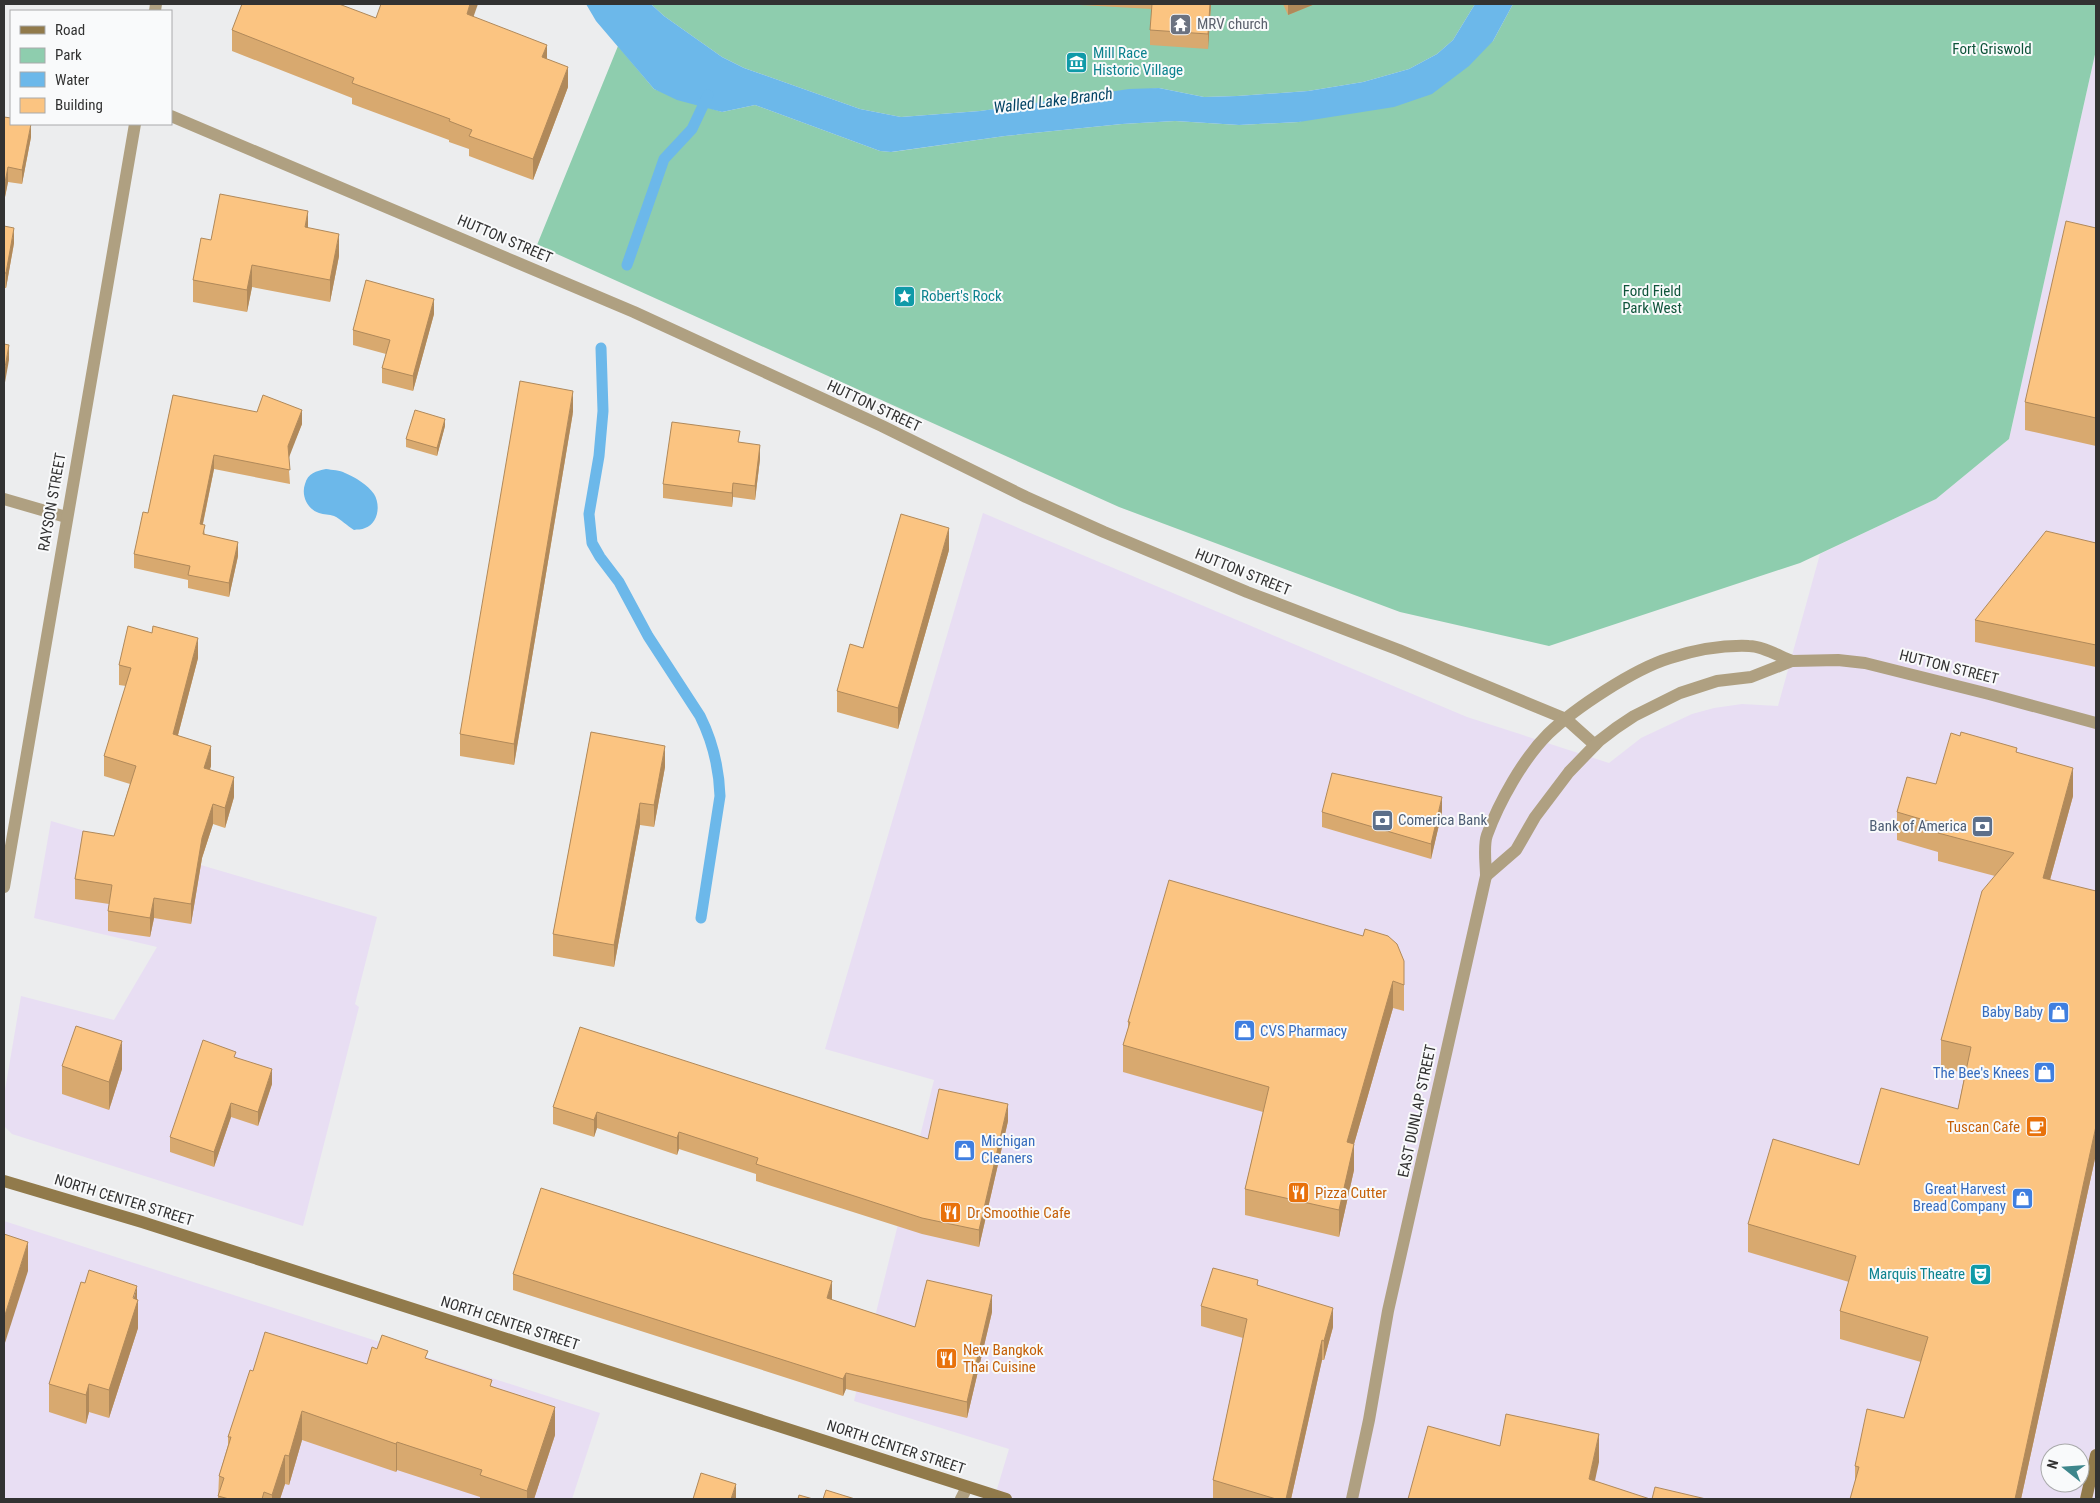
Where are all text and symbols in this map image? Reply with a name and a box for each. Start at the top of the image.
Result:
legend [10,10,172,125]
temple icon: MRV church [1169,12,1193,36]
place label: MRV church [1197,15,1268,33]
text: Road [55,21,85,39]
park label: Fort Griswold [1952,40,2032,58]
place label: Mill Race Historic Village [1093,44,1183,79]
text: Park [55,46,82,64]
museum icon: Mill Race Historic Village [1065,50,1089,74]
text: Water [55,71,90,89]
water label: Walled Lake Branch [992,84,1114,117]
text: Building [55,96,103,114]
street label: HUTTON STREET [455,211,555,267]
park label: Ford Field Park West [1622,282,1682,317]
place icon: Robert's Rock [893,284,917,308]
place label: Robert's Rock [921,287,1002,305]
street label: HUTTON STREET [824,376,924,436]
street label: RAYSON STREET [34,451,70,553]
street label: HUTTON STREET [1193,545,1294,599]
street label: HUTTON STREET [1898,646,2001,688]
bank icon: Comerica Bank [1370,808,1394,832]
place label: Comerica Bank [1398,811,1488,829]
bank icon: Bank of America [1971,814,1995,838]
place label: Bank of America [1869,817,1967,835]
shop icon: Baby Baby [2047,1000,2071,1024]
place label: Baby Baby [1982,1003,2043,1021]
shop icon: CVS Pharmacy [1232,1019,1256,1043]
place label: CVS Pharmacy [1260,1022,1347,1040]
street label: EAST DUNLAP STREET [1394,1043,1440,1179]
shop icon: The Bee's Knees [2033,1061,2057,1085]
place label: The Bee's Knees [1933,1064,2029,1082]
cafe icon: Tuscan Cafe [2024,1115,2048,1139]
place label: Tuscan Cafe [1947,1118,2020,1136]
place label: Michigan Cleaners [981,1132,1035,1167]
shop icon: Michigan Cleaners [953,1138,977,1162]
street label: NORTH CENTER STREET [52,1170,196,1230]
place label: Great Harvest Bread Company [1913,1180,2006,1215]
restaurant icon: Pizza Cutter [1287,1181,1311,1205]
place label: Pizza Cutter [1315,1184,1387,1202]
shop icon: Great Harvest Bread Company [2010,1186,2034,1210]
restaurant icon: Dr Smoothie Cafe [939,1201,963,1225]
place label: Dr Smoothie Cafe [967,1204,1071,1222]
theatre icon: Marquis Theatre [1969,1262,1993,1286]
place label: Marquis Theatre [1869,1265,1965,1283]
street label: NORTH CENTER STREET [439,1292,582,1354]
place label: New Bangkok Thai Cuisine [963,1341,1044,1376]
restaurant icon: New Bangkok Thai Cuisine [935,1347,959,1371]
street label: NORTH CENTER STREET [825,1416,968,1478]
north arrow [2040,1443,2090,1493]
text: N [2044,1458,2061,1471]

